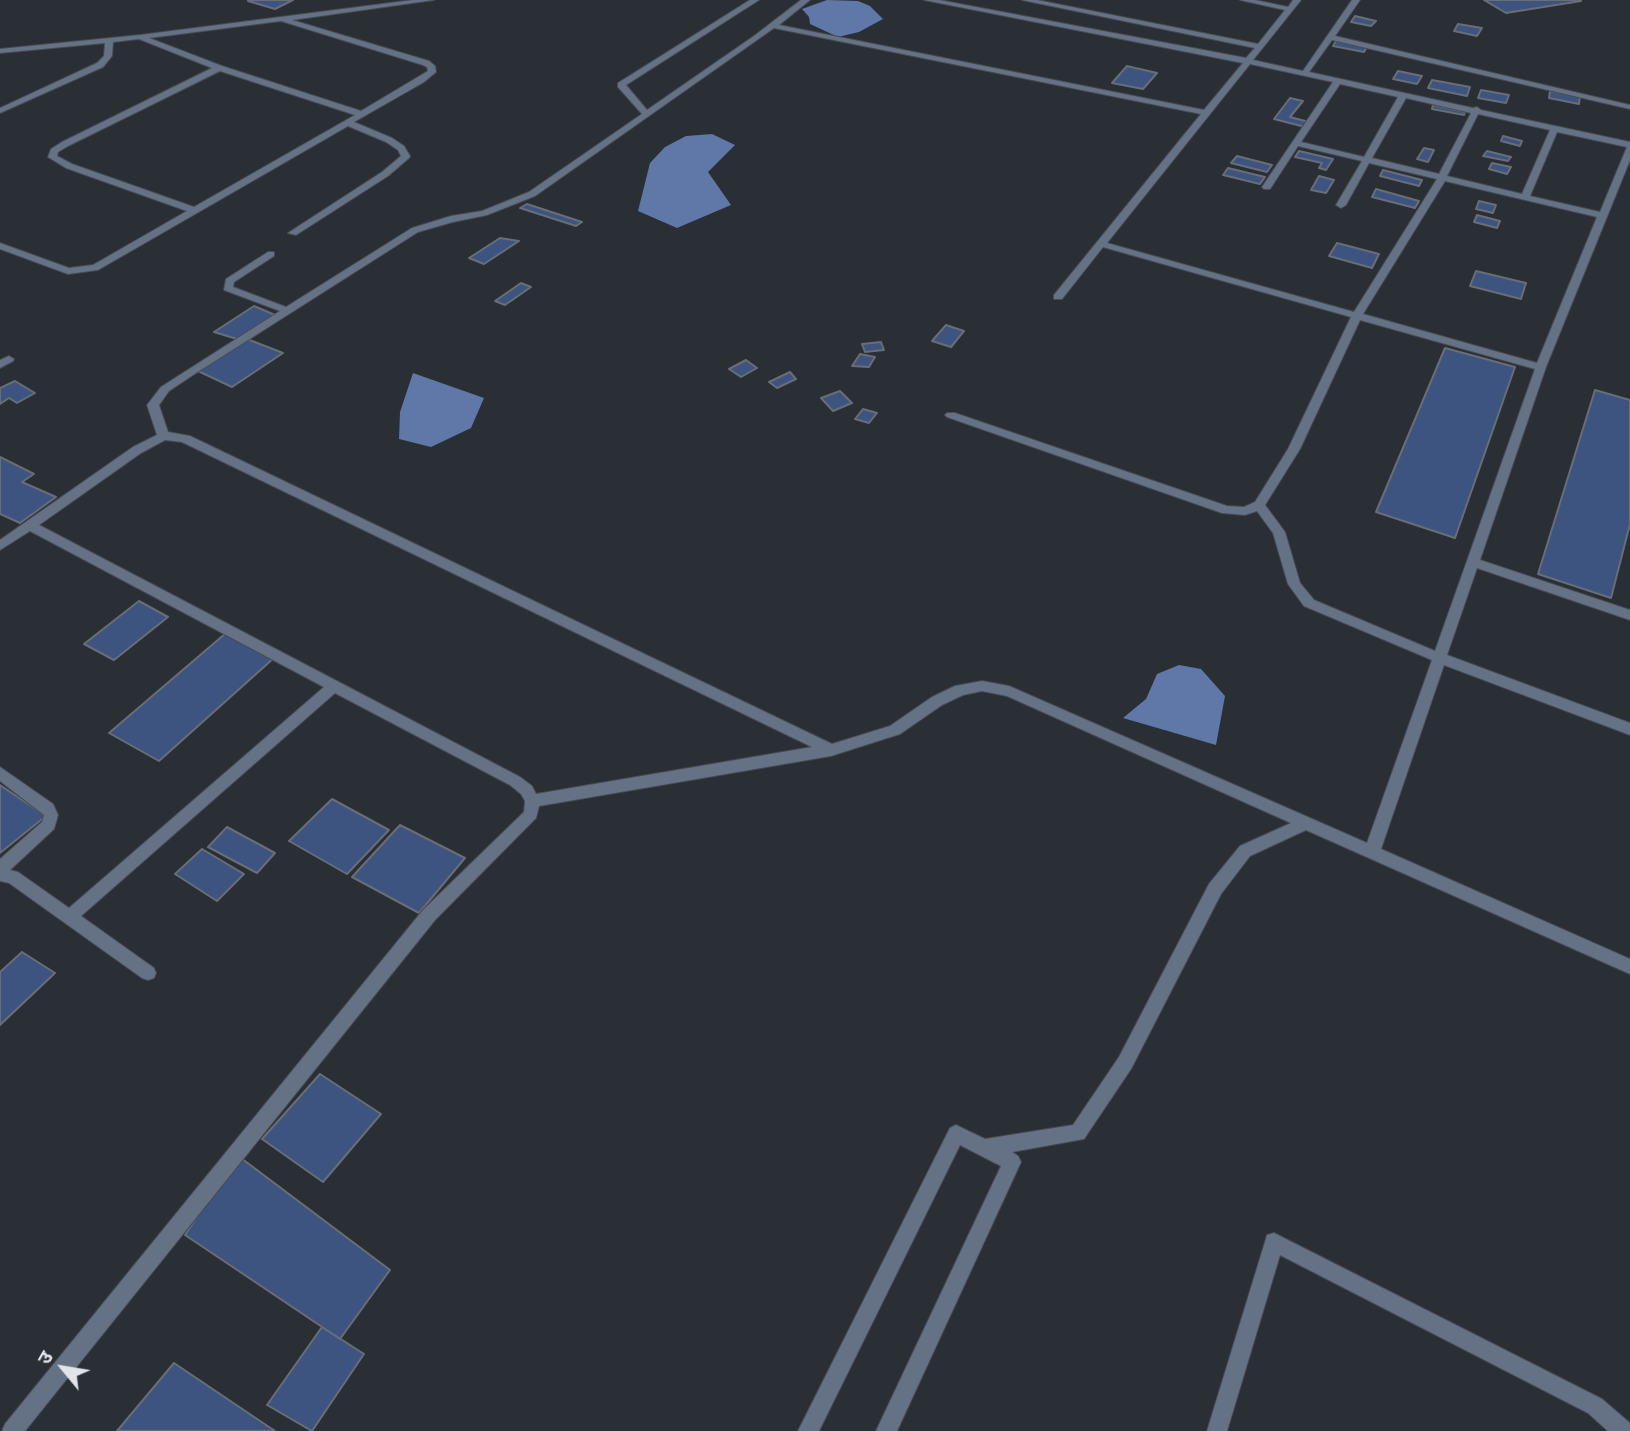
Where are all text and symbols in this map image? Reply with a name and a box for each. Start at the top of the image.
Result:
north arrow [28,1333,98,1403]
text: उ [31,1346,59,1369]

